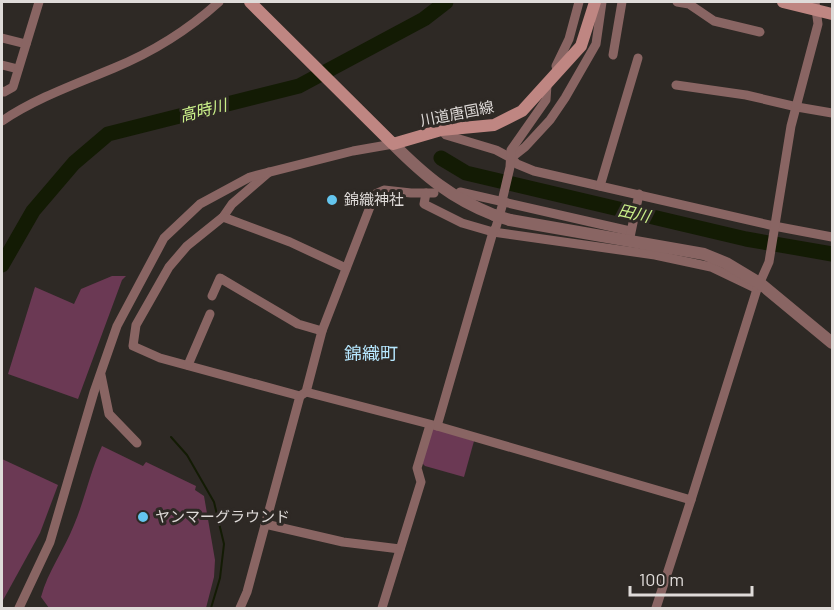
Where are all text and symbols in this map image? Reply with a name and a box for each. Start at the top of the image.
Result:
water label: 高時川 [177,94,230,125]
street label: 川道唐国線 [418,97,495,129]
place label: 錦織神社 [344,190,404,208]
marker: 錦織神社 [325,193,339,207]
water label: 田川 [616,200,654,226]
district label: 錦織町 [344,342,398,364]
place label: ヤンマーグラウンド [155,507,290,525]
marker: ヤンマーグラウンド [136,510,150,524]
scale bar [630,559,752,597]
text: 100 m [639,568,684,590]

